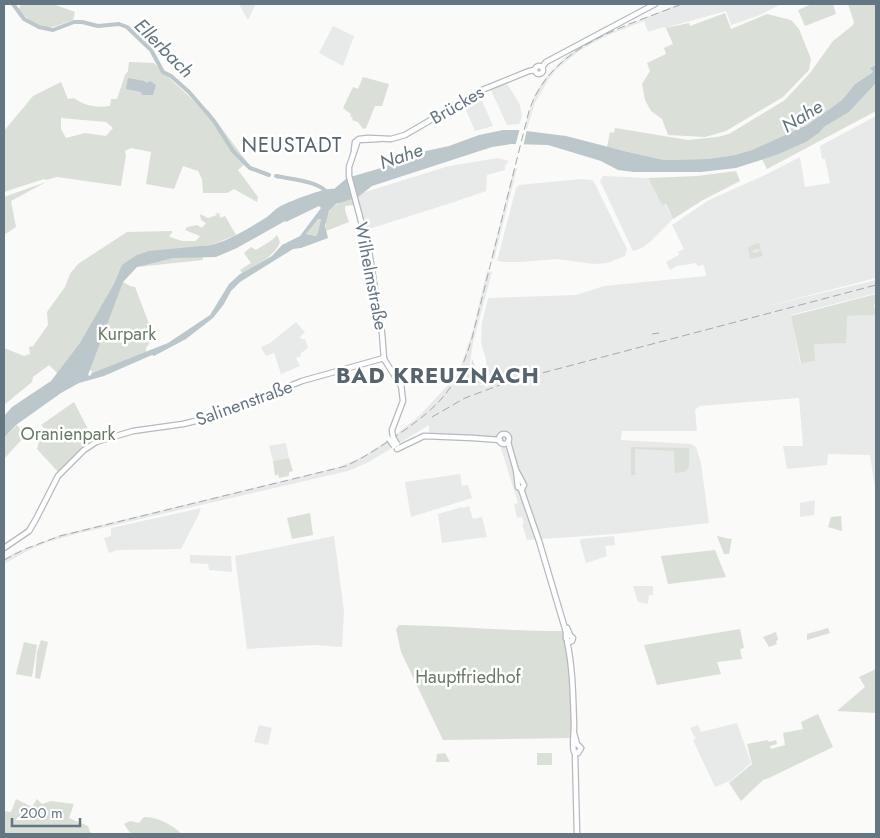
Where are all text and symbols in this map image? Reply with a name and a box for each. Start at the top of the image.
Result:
water label: Ellerbach [128,12,200,84]
street label: Brückes [425,79,489,131]
water label: Nahe [776,93,828,139]
district label: NEUSTADT [242,131,342,160]
water label: Nahe [376,136,427,176]
street label: Wilhelmstraße [348,220,394,332]
park label: Kurpark [98,321,156,347]
district label: BAD KREUZNACH [336,359,540,391]
street label: Salinenstraße [192,373,296,433]
park label: Oranienpark [21,421,116,447]
park label: Hauptfriedhof [415,664,522,690]
scale bar [12,796,80,828]
text: 200 m [20,802,63,824]

